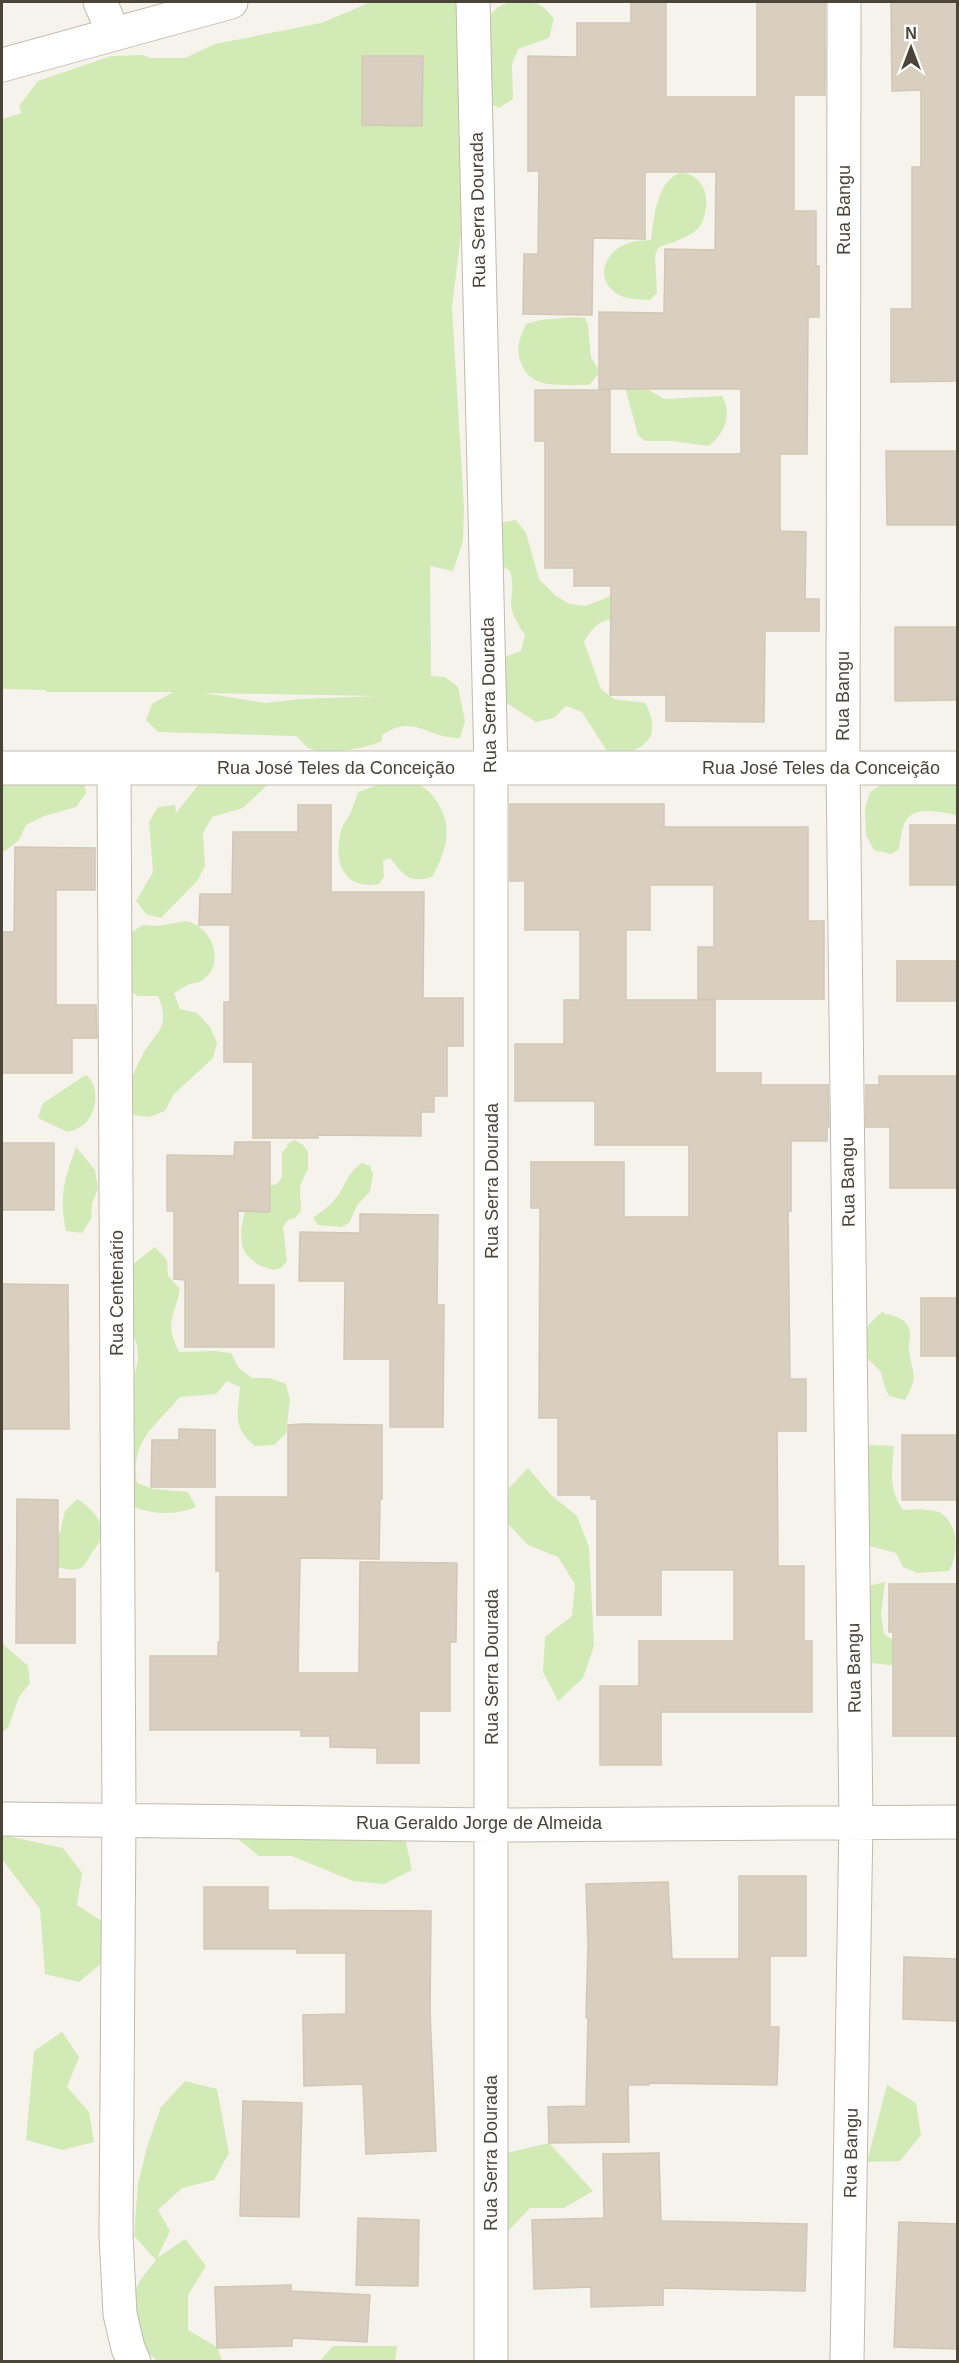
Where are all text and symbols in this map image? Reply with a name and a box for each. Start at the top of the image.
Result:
north arrow [881,18,941,78]
text: N [905,25,917,42]
street label: Rua Serra Dourada [467,131,489,288]
street label: Rua Bangu [834,165,854,255]
street label: Rua Serra Dourada [478,616,500,773]
street label: Rua Bangu [833,651,853,741]
street label: Rua José Teles da Conceição [217,758,455,778]
street label: Rua José Teles da Conceição [702,758,940,778]
street label: Rua Serra Dourada [482,1102,502,1259]
street label: Rua Bangu [837,1137,859,1227]
street label: Rua Centenário [107,1230,127,1356]
street label: Rua Serra Dourada [482,1588,502,1745]
street label: Rua Bangu [843,1623,865,1713]
street label: Rua Geraldo Jorge de Almeida [356,1813,603,1833]
street label: Rua Serra Dourada [481,2074,501,2231]
street label: Rua Bangu [840,2108,862,2198]

